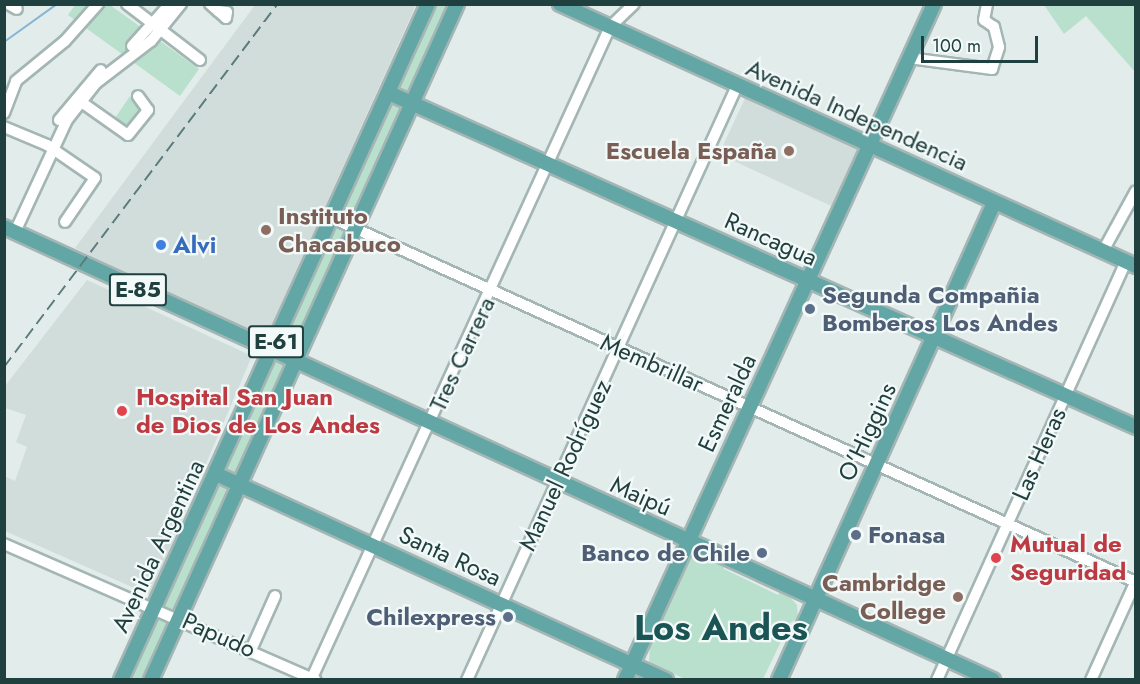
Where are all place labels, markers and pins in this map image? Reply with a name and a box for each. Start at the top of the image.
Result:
place label: Escuela España [606,137,777,165]
marker: Escuela España [782,144,796,158]
place label: Instituto Chacabuco [278,202,401,258]
marker: Instituto Chacabuco [259,223,273,237]
place label: Alvi [173,231,216,259]
marker: Alvi [154,238,168,252]
place label: Segunda Compañia Bomberos Los Andes [822,281,1058,337]
marker: Segunda Compañia Bomberos Los Andes [803,302,817,316]
place label: Hospital San Juan de Dios de Los Andes [136,383,380,439]
marker: Hospital San Juan de Dios de Los Andes [113,402,131,420]
place label: Fonasa [868,521,945,549]
marker: Fonasa [849,528,863,542]
place label: Mutual de Seguridad [1010,530,1126,586]
place label: Banco de Chile [581,539,750,567]
marker: Banco de Chile [755,546,769,560]
marker: Mutual de Seguridad [987,549,1005,567]
place label: Cambridge College [822,569,946,625]
marker: Cambridge College [951,590,965,604]
place label: Chilexpress [366,603,496,631]
marker: Chilexpress [501,610,515,624]

